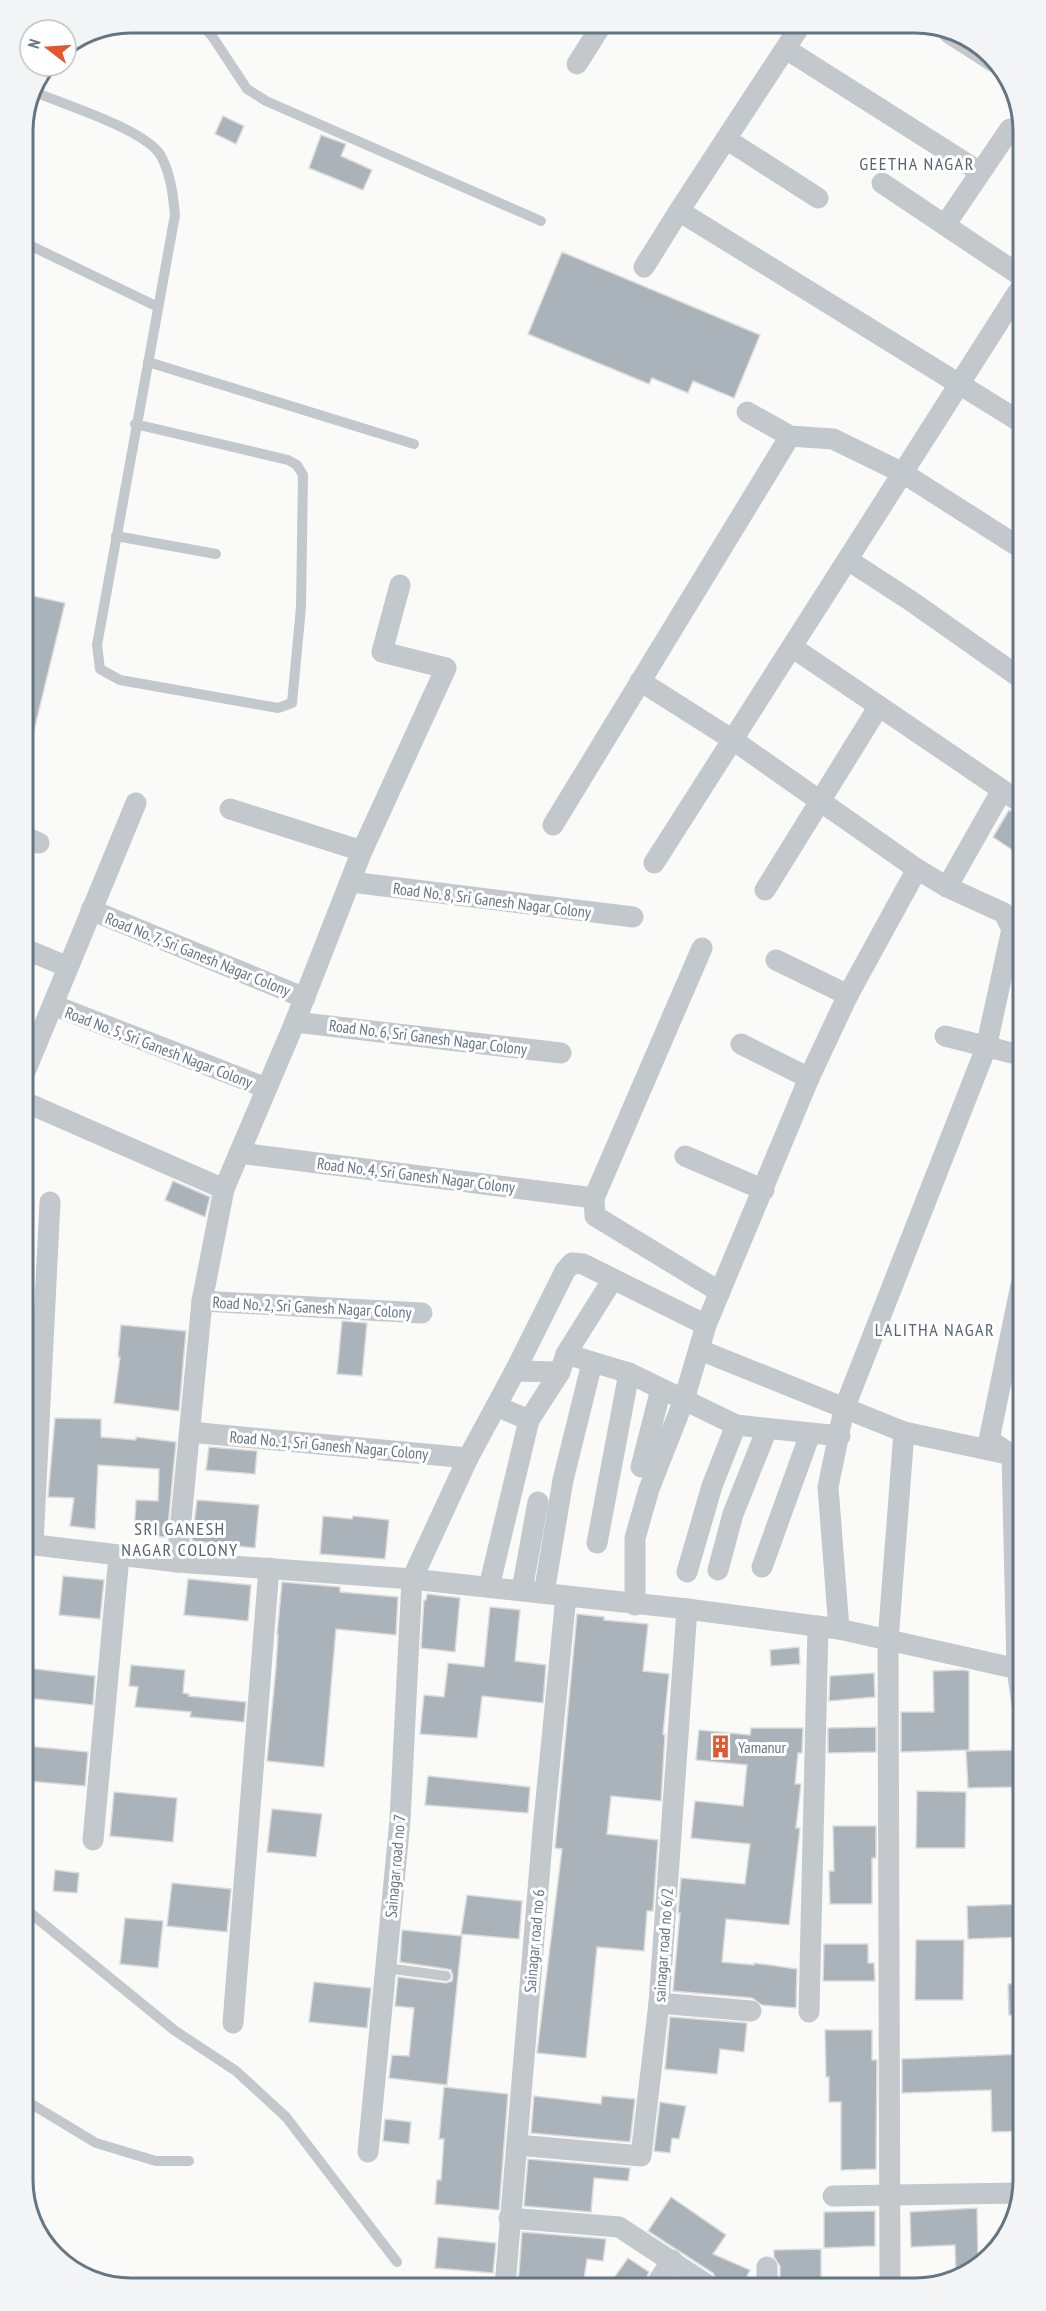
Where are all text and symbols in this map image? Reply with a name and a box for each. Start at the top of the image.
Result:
north arrow [18,18,78,78]
text: N [23,37,44,51]
district label: GEETHA NAGAR [859,152,975,175]
street label: Road No. 8, Sri Ganesh Nagar Colony [392,878,592,922]
street label: Road No. 7, Sri Ganesh Nagar Colony [103,908,293,1000]
street label: Road No. 5, Sri Ganesh Nagar Colony [62,1002,256,1092]
street label: Road No. 6, Sri Ganesh Nagar Colony [328,1015,528,1059]
street label: Road No. 4, Sri Ganesh Nagar Colony [316,1153,516,1197]
street label: Road No. 2, Sri Ganesh Nagar Colony [212,1292,412,1322]
district label: LALITHA NAGAR [875,1318,995,1341]
street label: Road No. 1, Sri Ganesh Nagar Colony [229,1426,429,1464]
district label: SRI GANESH NAGAR COLONY [121,1517,239,1561]
building icon: Yamanur [707,1734,733,1760]
place label: Yamanur [738,1737,787,1757]
street label: Sainagar road no 7 [381,1813,409,1919]
street label: sainagar road no 6/2 [649,1887,677,2003]
street label: Sainagar road no 6 [520,1888,548,1994]

